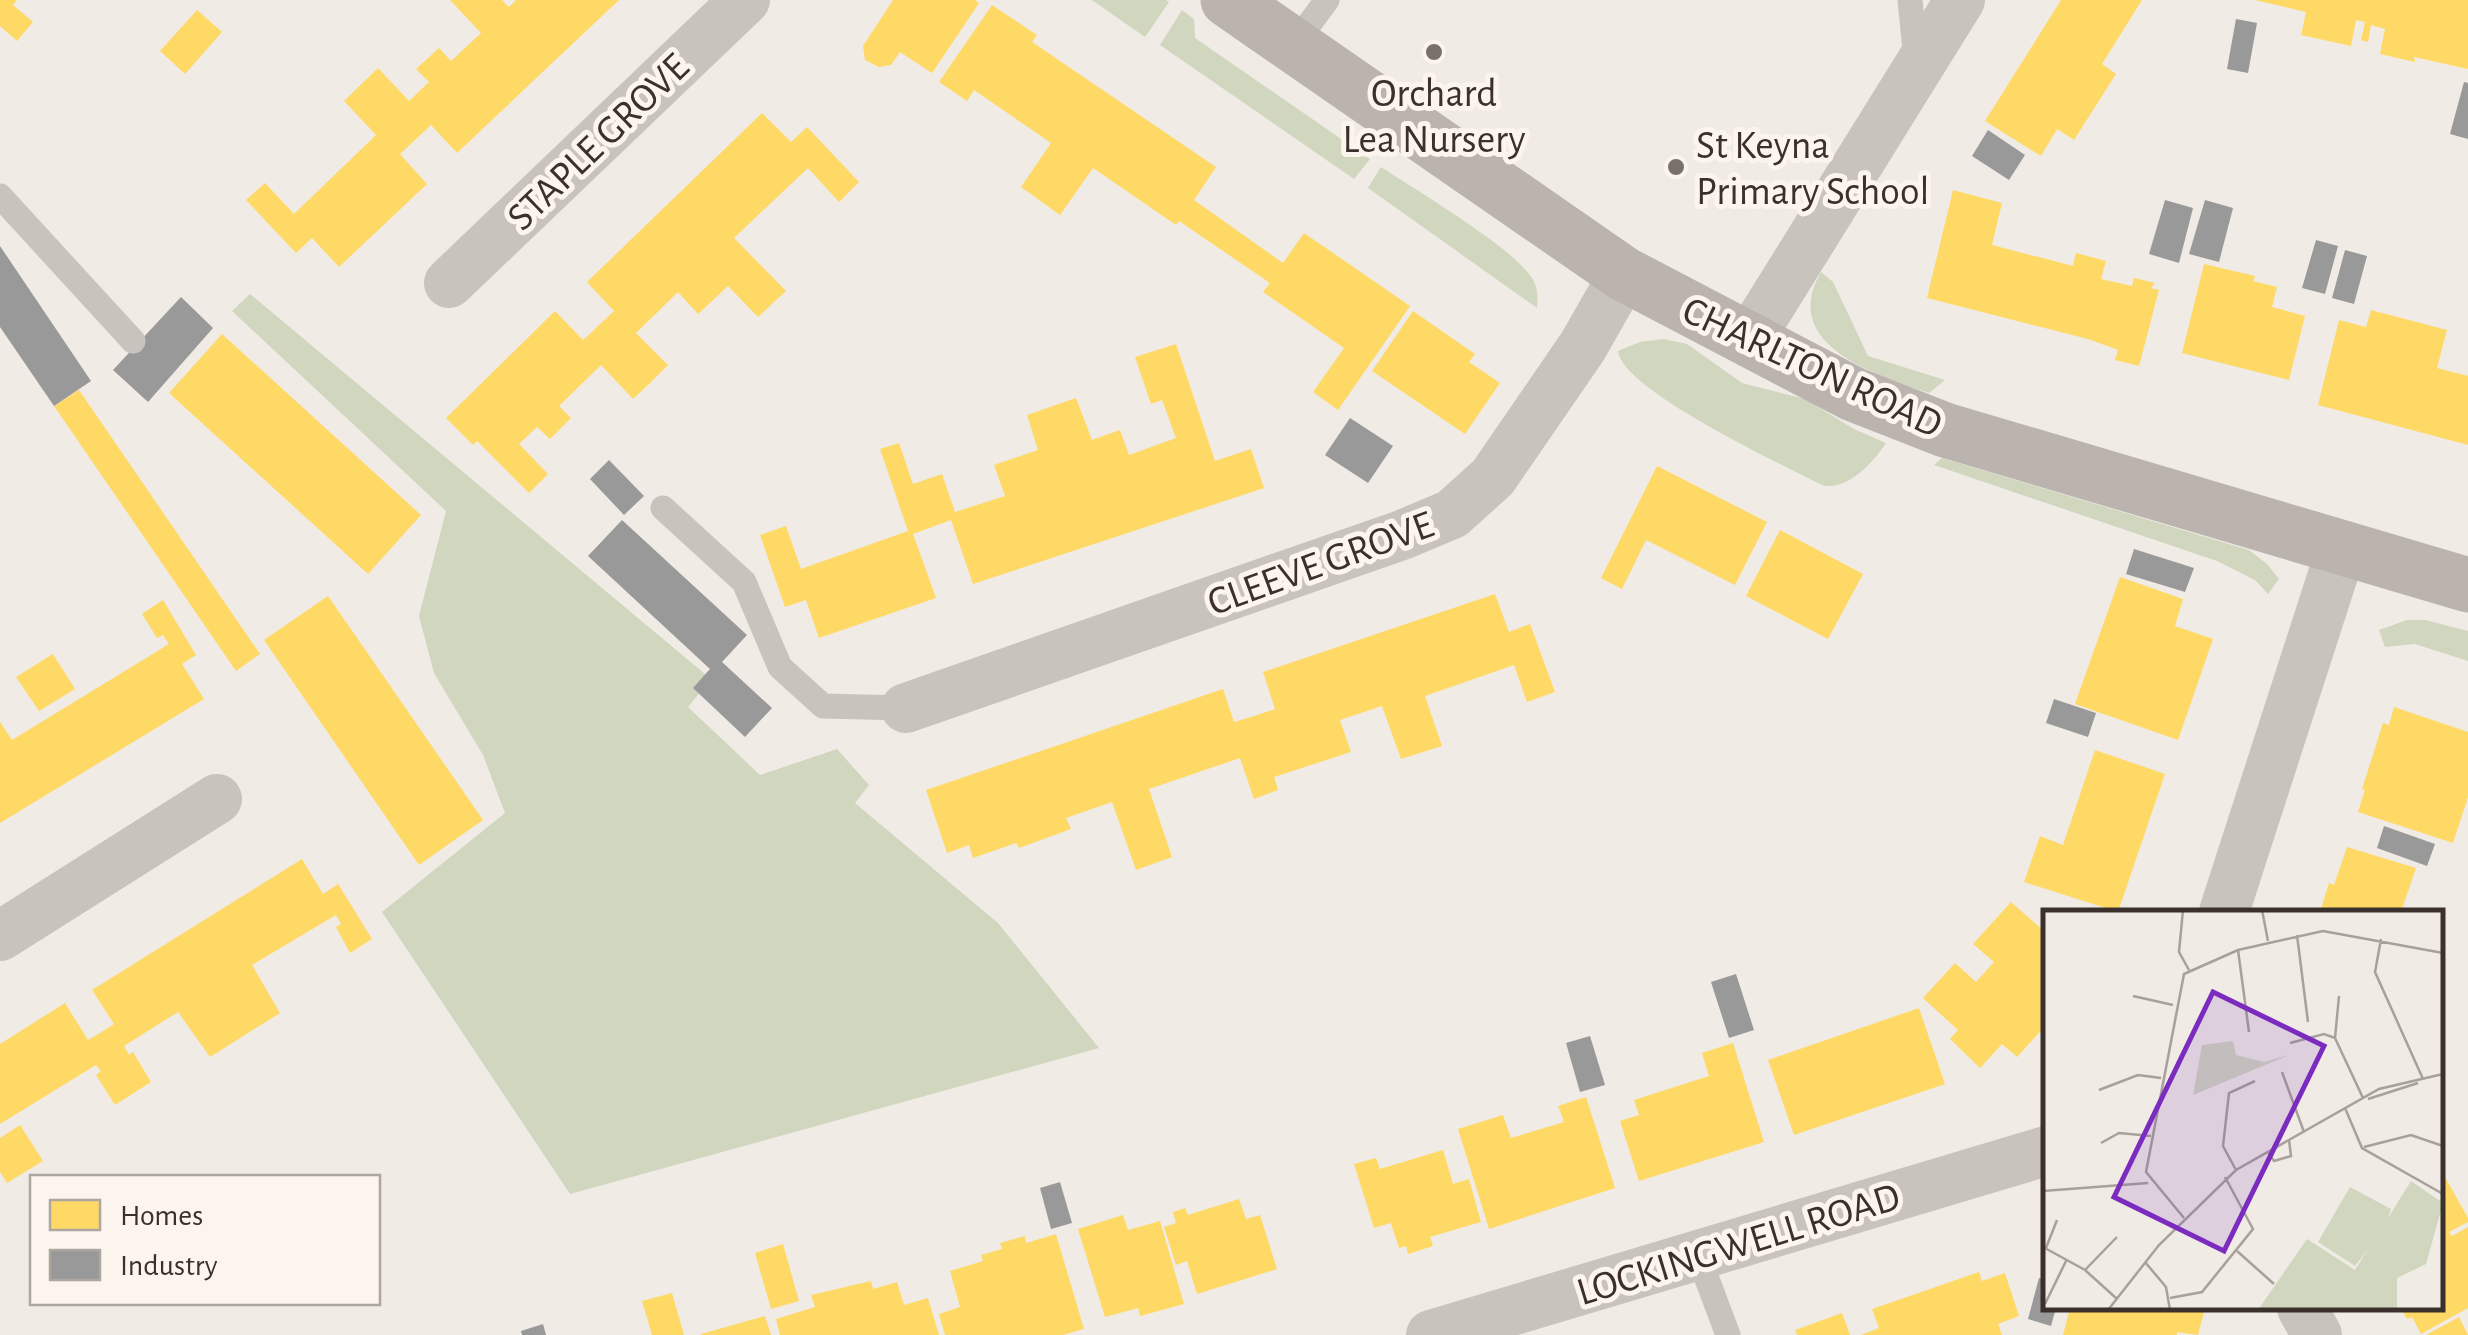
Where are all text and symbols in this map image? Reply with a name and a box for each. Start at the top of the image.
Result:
marker: Orchard Lea Nursery [1423,41,1445,63]
street label: STAPLE GROVE [500,47,697,238]
place label: Orchard Lea Nursery [1342,74,1526,160]
place label: St Keyna Primary School [1696,126,1929,212]
marker: St Keyna Primary School [1665,156,1687,178]
street label: CHARLTON ROAD [1676,290,1948,445]
street label: CLEEVE GROVE [1203,505,1439,623]
inset map [2043,910,2443,1310]
legend [30,1175,380,1305]
street label: LOCKINGWELL ROAD [1572,1177,1905,1313]
text: Homes [120,1201,203,1231]
text: Industry [120,1251,218,1281]

